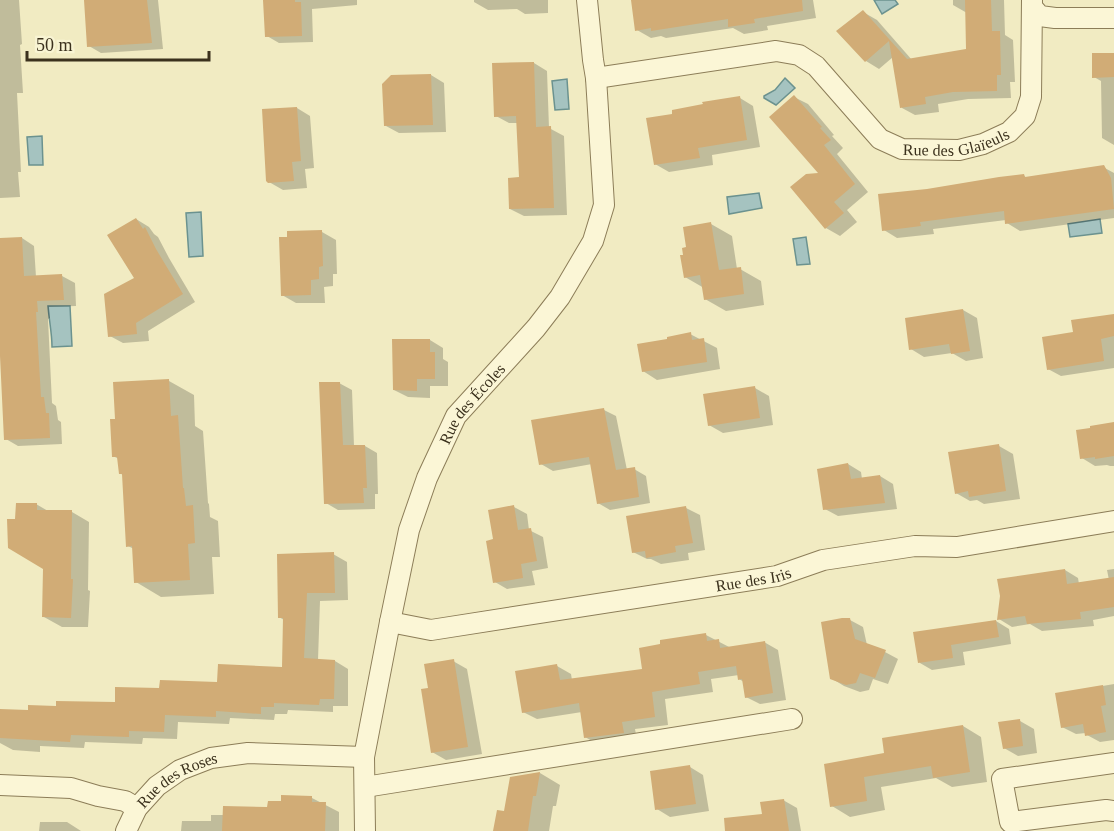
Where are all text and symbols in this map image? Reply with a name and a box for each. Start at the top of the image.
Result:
scale bar [27,24,208,62]
text: 50 m [36,35,73,55]
street label: Rue des Glaïeuls [903,125,1012,158]
street label: Rue des Écoles [436,360,508,447]
street label: Rue des Iris [714,563,793,594]
street label: Rue des Roses [133,749,218,811]

